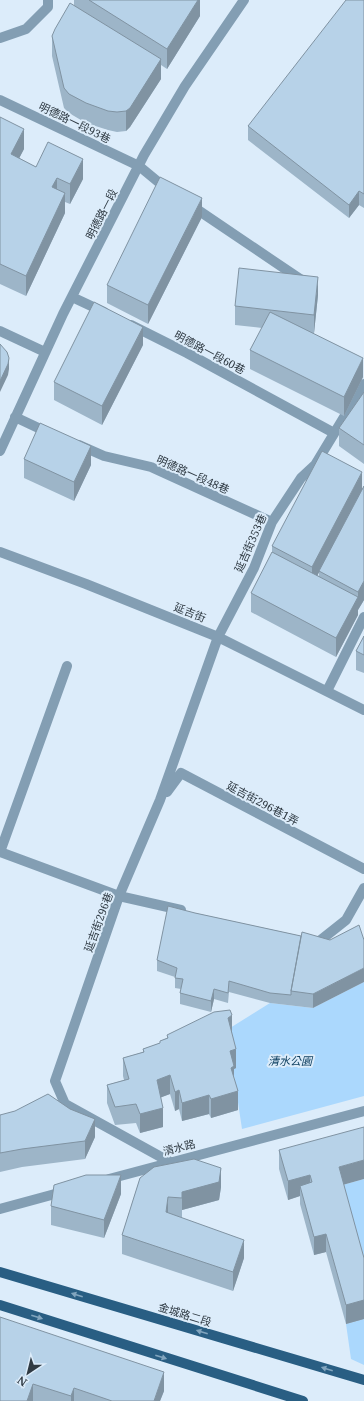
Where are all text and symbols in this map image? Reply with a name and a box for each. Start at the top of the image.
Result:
street label: 明德路一段93巷 [37,98,113,146]
street label: 明德路一段 [82,186,120,242]
street label: 明德路一段60巷 [172,327,248,377]
street label: 明德路一段48巷 [154,451,232,497]
street label: 延吉街353巷 [230,511,270,575]
street label: 延吉街 [172,599,208,625]
street label: 延吉街296巷1弄 [224,778,302,828]
street label: 延吉街296巷 [80,890,116,954]
park label: 清水公園 [268,1053,314,1068]
street label: 清水路 [161,1135,197,1159]
one-way arrow [71,1292,83,1298]
street label: 金城路二段 [157,1299,213,1329]
one-way arrow [31,1314,43,1320]
one-way arrow [196,1329,208,1335]
north arrow [8,1353,48,1393]
one-way arrow [155,1354,167,1360]
one-way arrow [320,1366,332,1372]
text: N [14,1373,30,1390]

